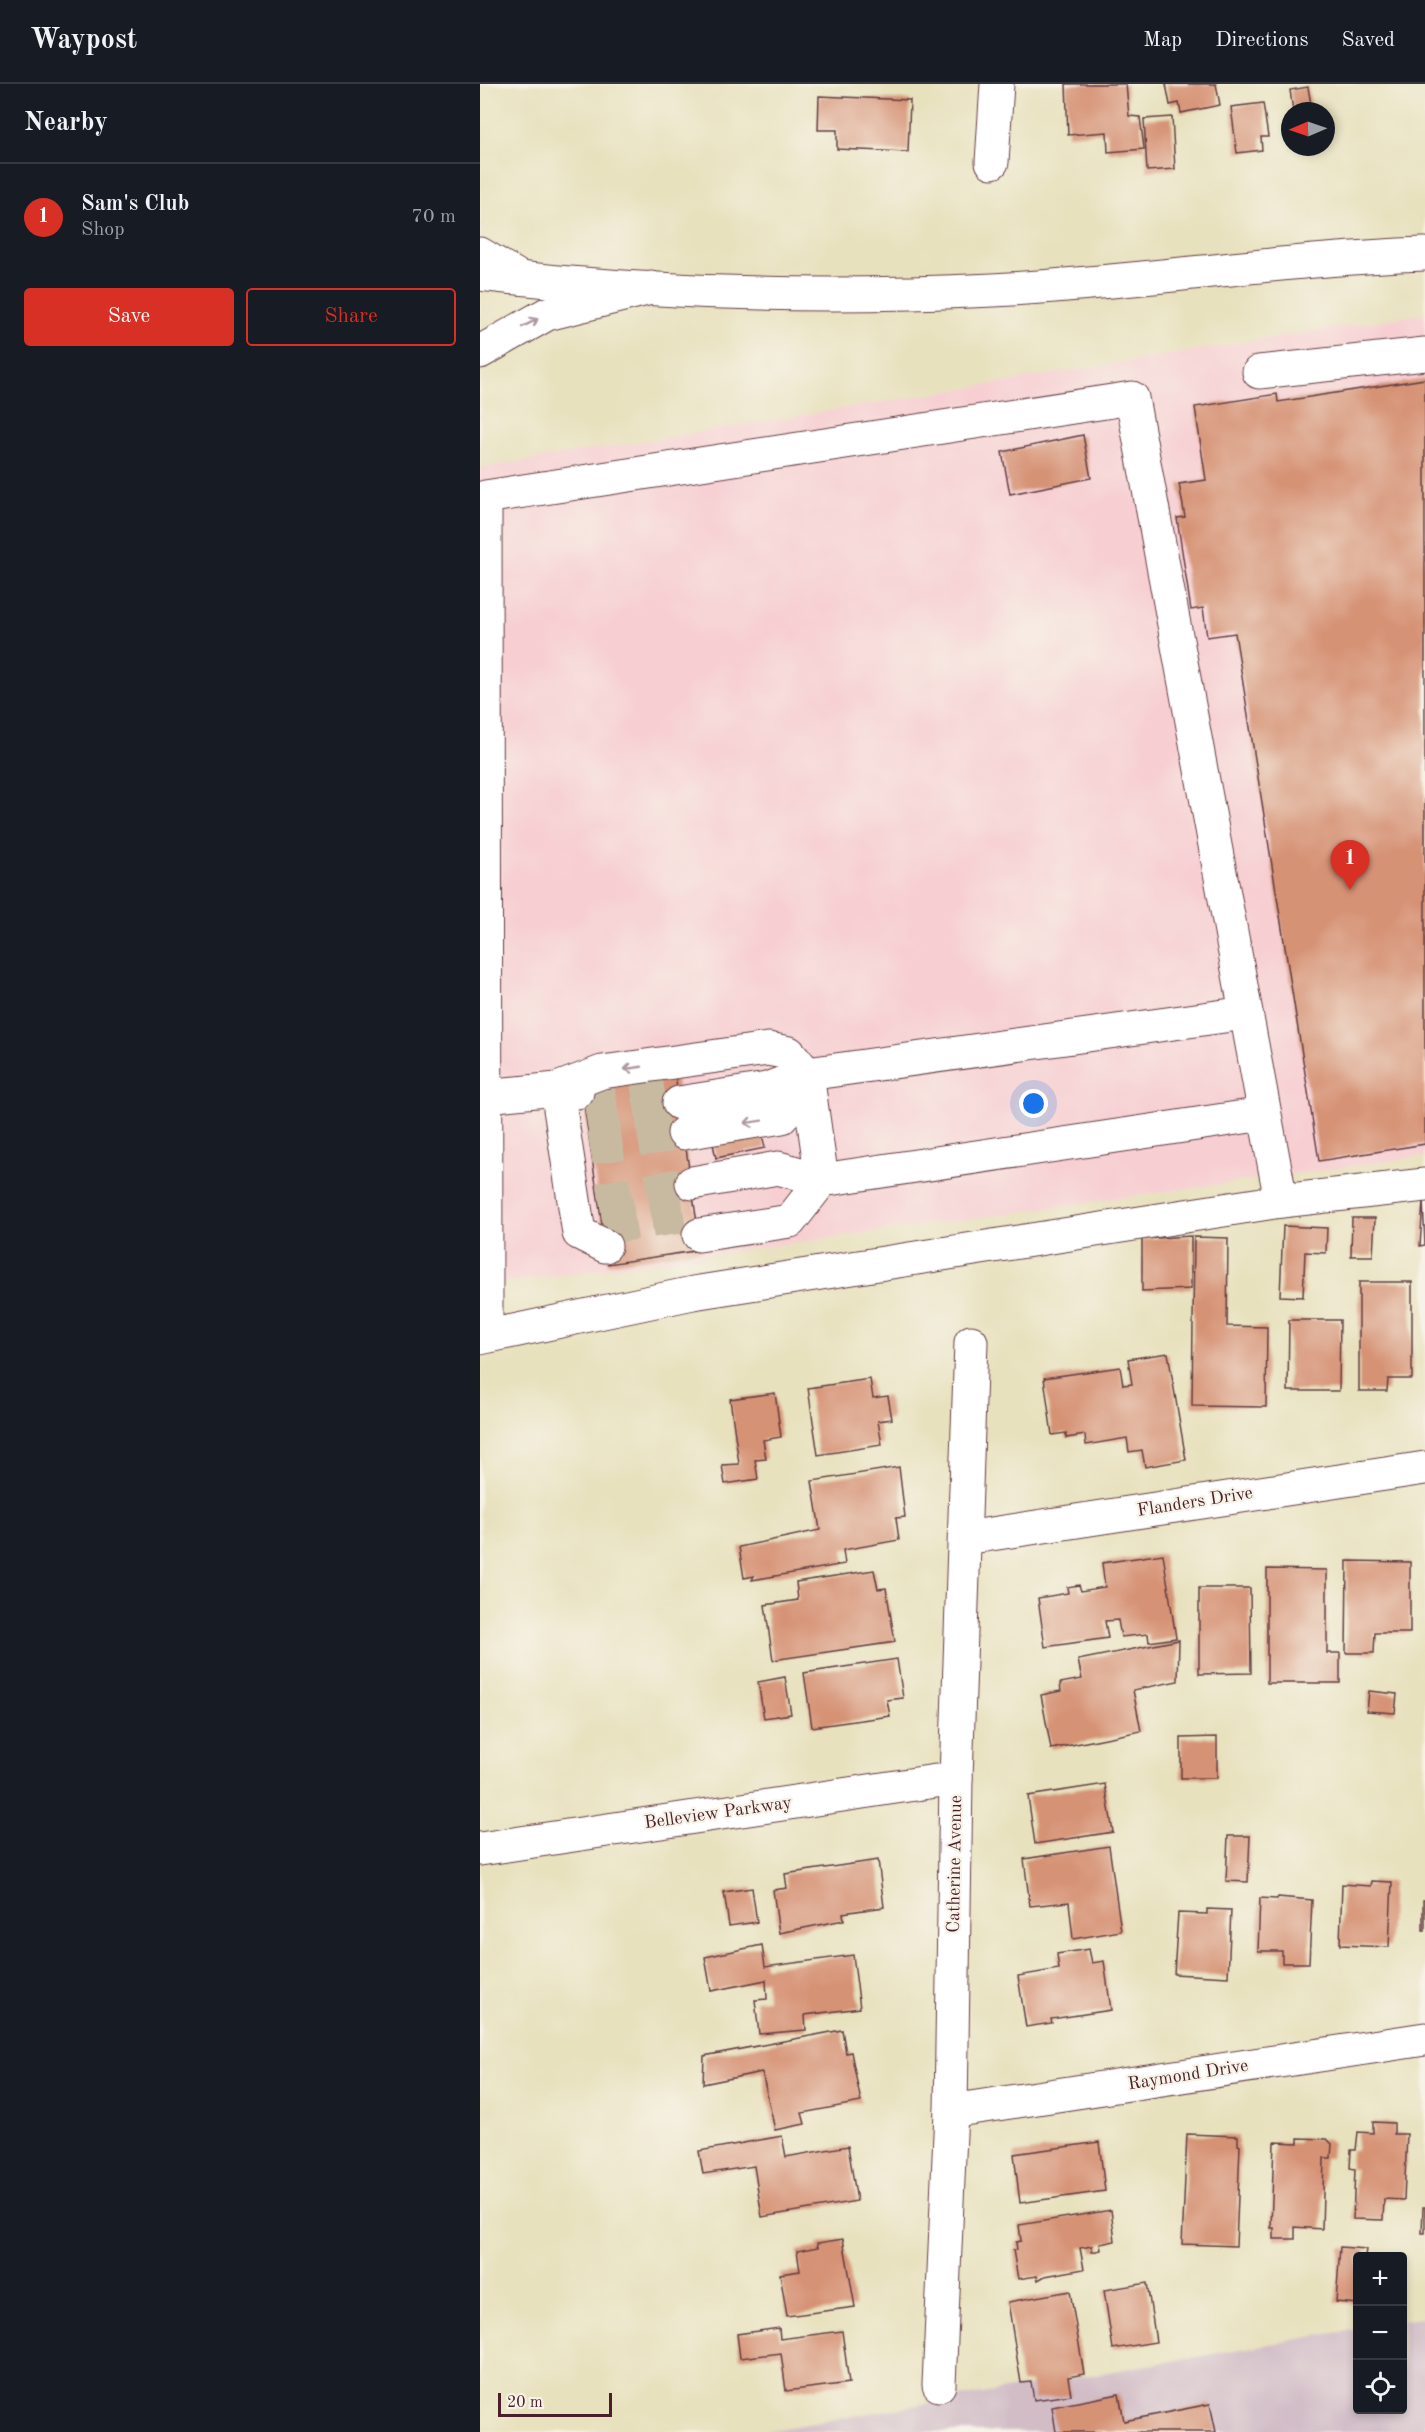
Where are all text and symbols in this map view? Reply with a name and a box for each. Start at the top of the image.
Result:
text: Waypost [30,27,137,55]
text: Map [1143,30,1182,51]
text: Directions [1215,30,1309,51]
text: Saved [1342,30,1395,51]
north arrow [1281,102,1335,156]
text: Nearby [24,110,108,136]
text: Sam's Club [81,193,189,215]
text: 1 [38,207,49,227]
text: 70 m [411,207,456,227]
text: Shop [81,220,125,240]
button: Save [24,288,234,346]
button: Share [246,288,456,346]
one-way arrow [521,316,539,328]
pin: 1 [1330,840,1370,890]
one-way arrow [624,1062,644,1073]
your location [1019,1089,1048,1118]
one-way arrow [743,1117,763,1128]
street label: Flanders Drive [1136,1484,1254,1520]
street label: Belleview Parkway [643,1794,793,1832]
street label: Catherine Avenue [945,1795,965,1933]
street label: Raymond Drive [1127,2057,1249,2093]
map controls [1353,2252,1407,2414]
button: + [1353,2252,1407,2306]
button: − [1353,2306,1407,2360]
button: locate [1353,2360,1407,2414]
scale bar [498,2390,612,2418]
text: 20 m [507,2395,543,2411]

